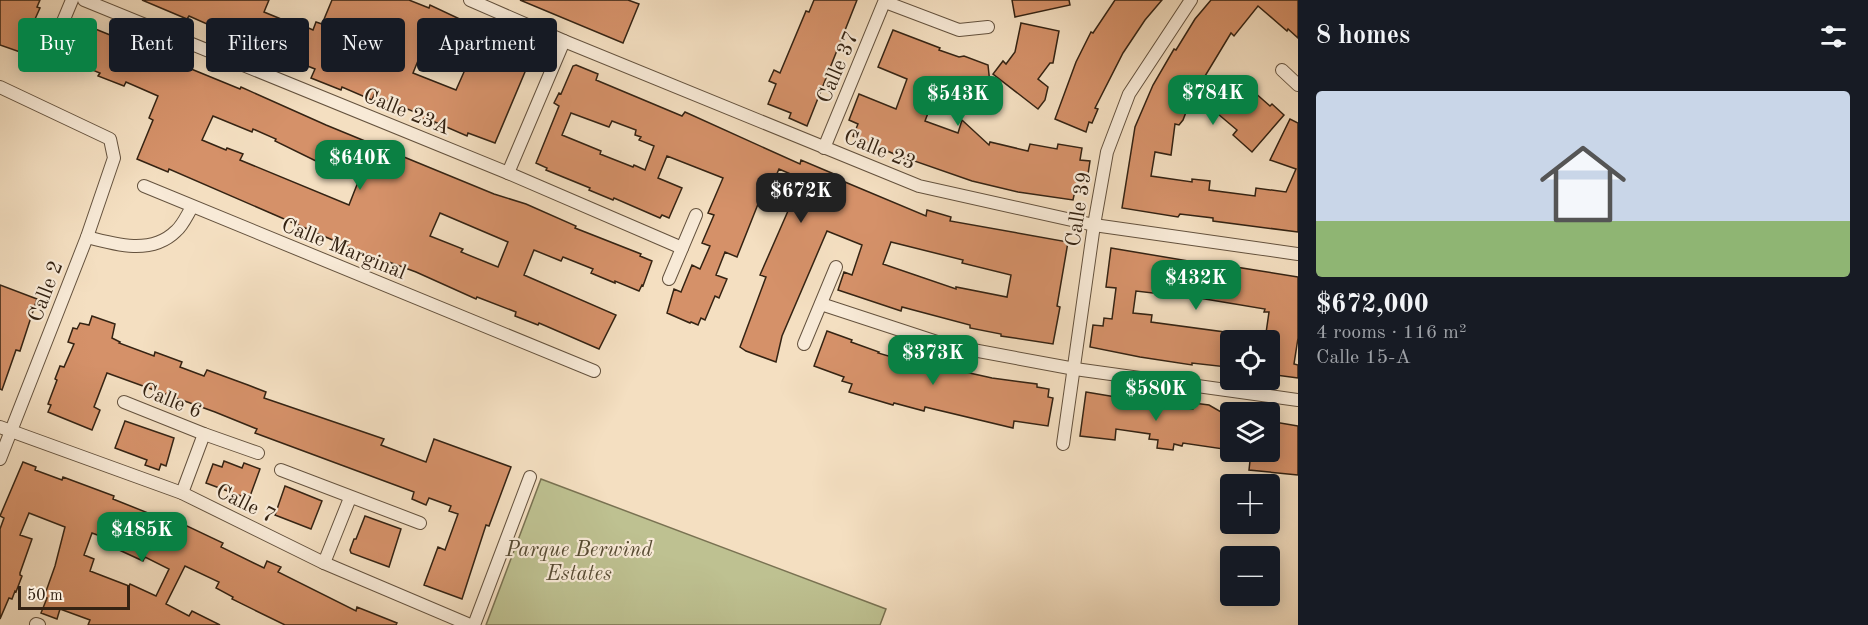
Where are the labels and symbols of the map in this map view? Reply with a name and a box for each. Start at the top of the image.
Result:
street label: Calle 37 [814,29,863,107]
pin: $784K [1171,75,1255,126]
pin: $543K [916,76,1000,127]
street label: Calle 23A [360,85,453,139]
street label: Calle 23 [840,126,918,174]
pin: $640K [318,140,402,191]
street label: Calle 39 [1063,170,1096,248]
pin: $672K [759,173,843,224]
street label: Calle Marginal [278,215,409,284]
street label: Calle 2 [25,258,68,325]
pin: $432K [1154,260,1238,311]
pin: $373K [891,335,975,386]
pin: $580K [1114,371,1198,422]
street label: Calle 6 [138,380,205,423]
street label: Calle 7 [212,481,278,528]
pin: $485K [100,512,184,563]
park label: Parque Berwind Estates [505,540,653,585]
scale bar [18,583,130,610]

